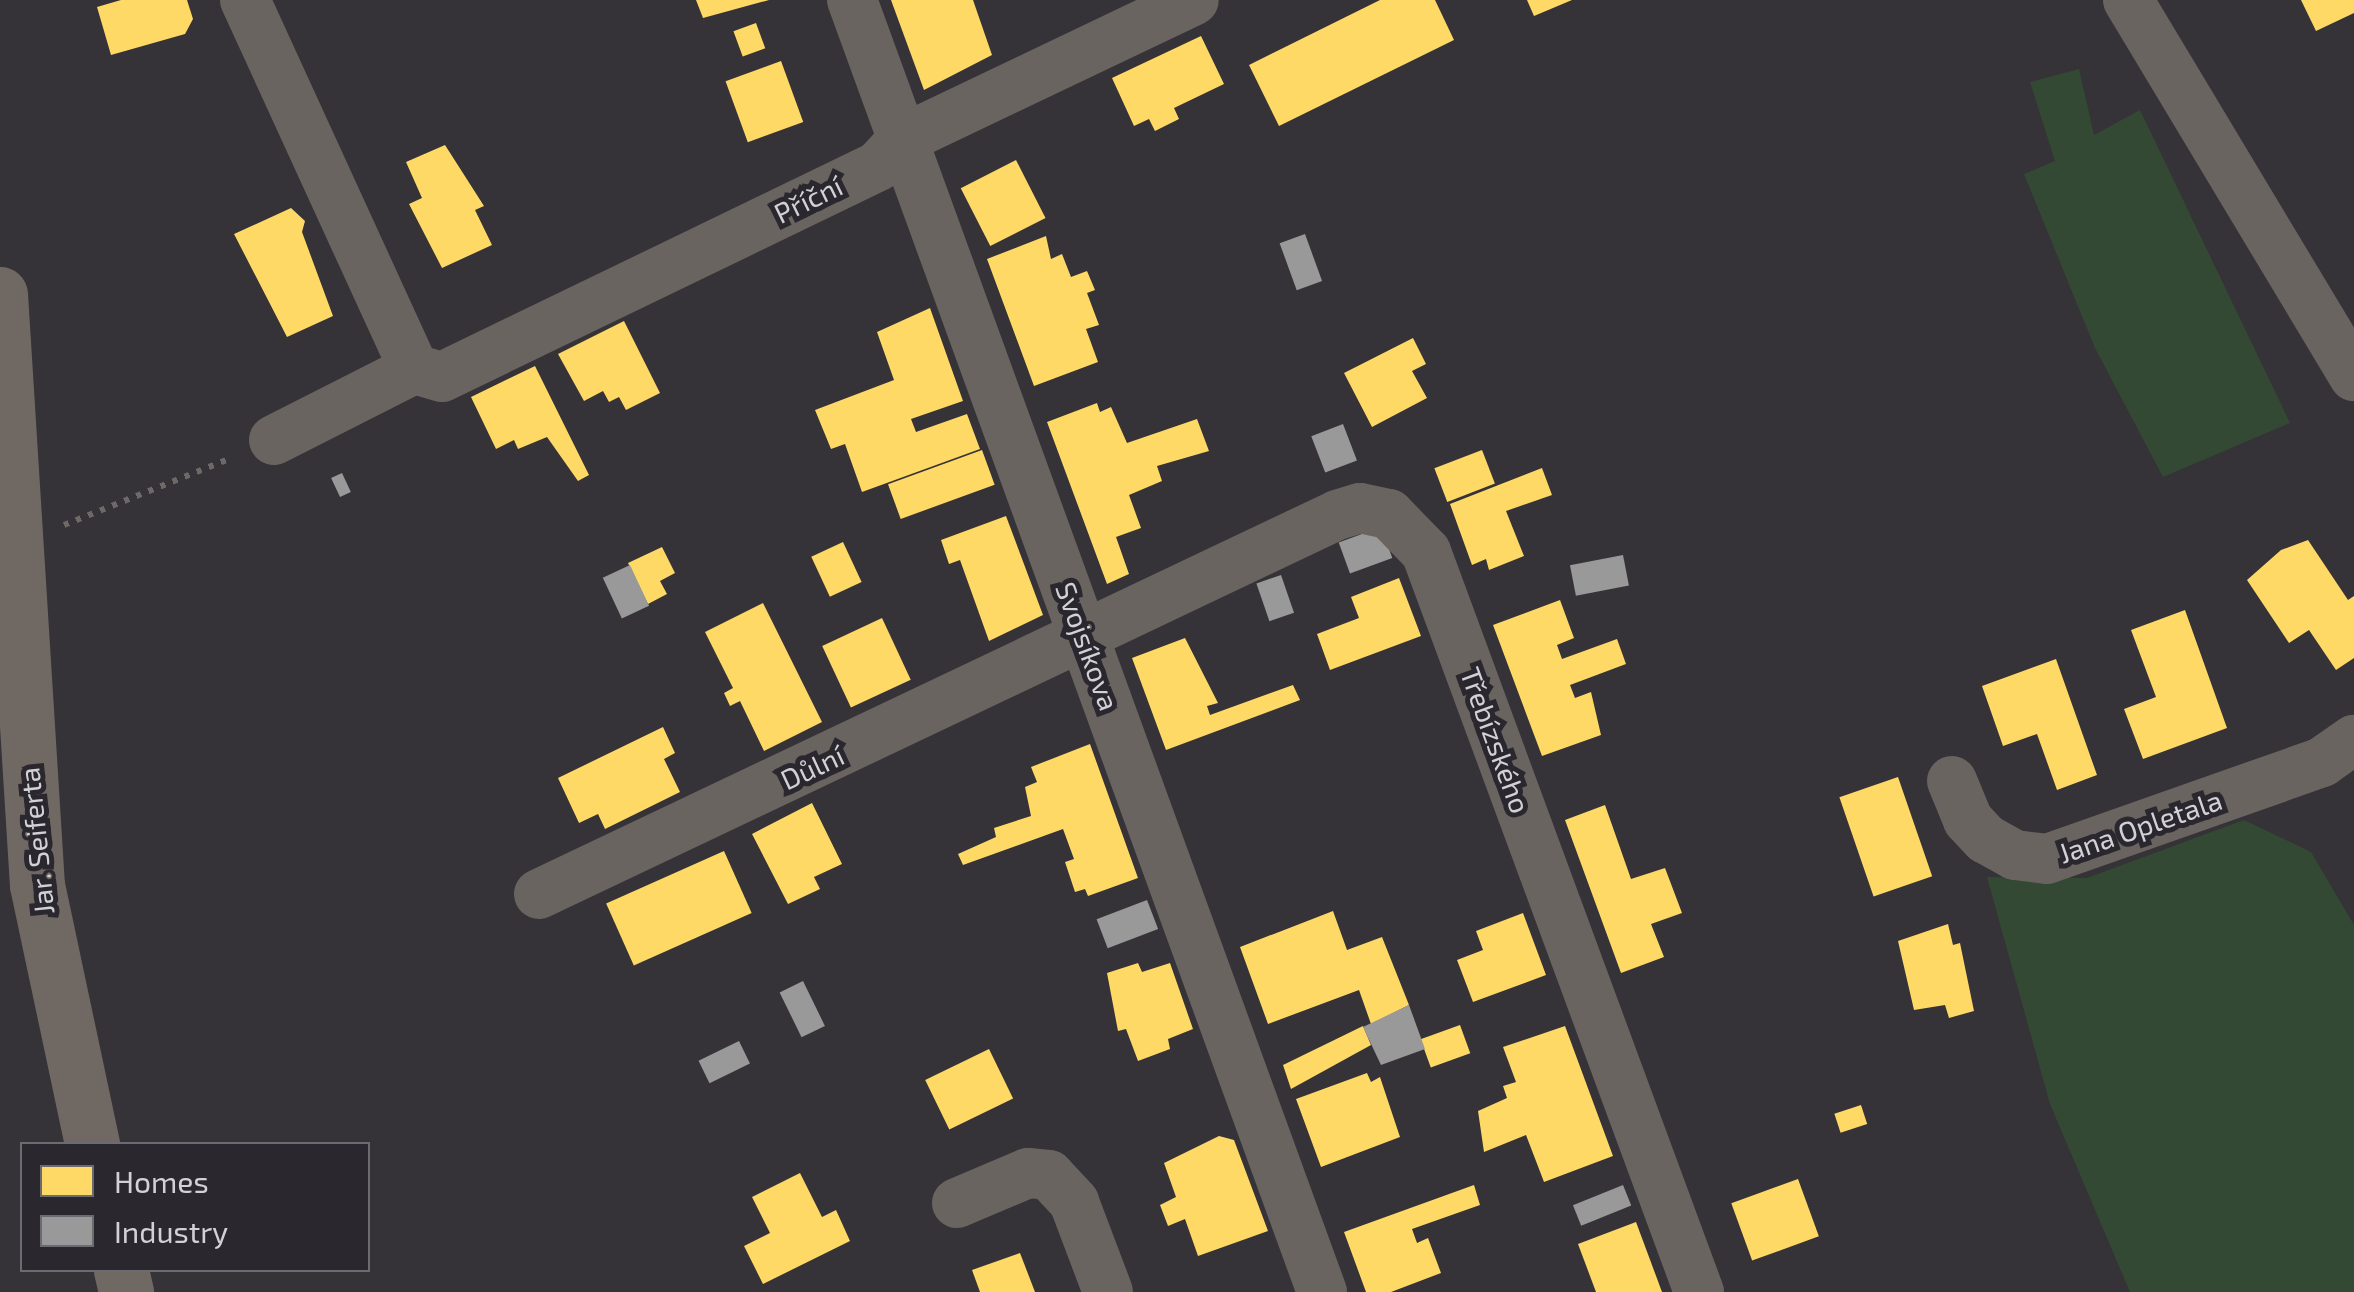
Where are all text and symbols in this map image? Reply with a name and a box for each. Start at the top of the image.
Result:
street label: Příční [768,168,848,230]
street label: Svojsíkova [1049,577,1127,715]
street label: Třebízského [1454,662,1538,818]
street label: Důlní [775,738,849,796]
street label: Jar. Seiferta [12,766,60,916]
street label: Jana Opletala [2054,782,2226,870]
legend [20,1142,370,1272]
text: Homes [114,1163,209,1199]
text: Industry [114,1213,228,1249]

